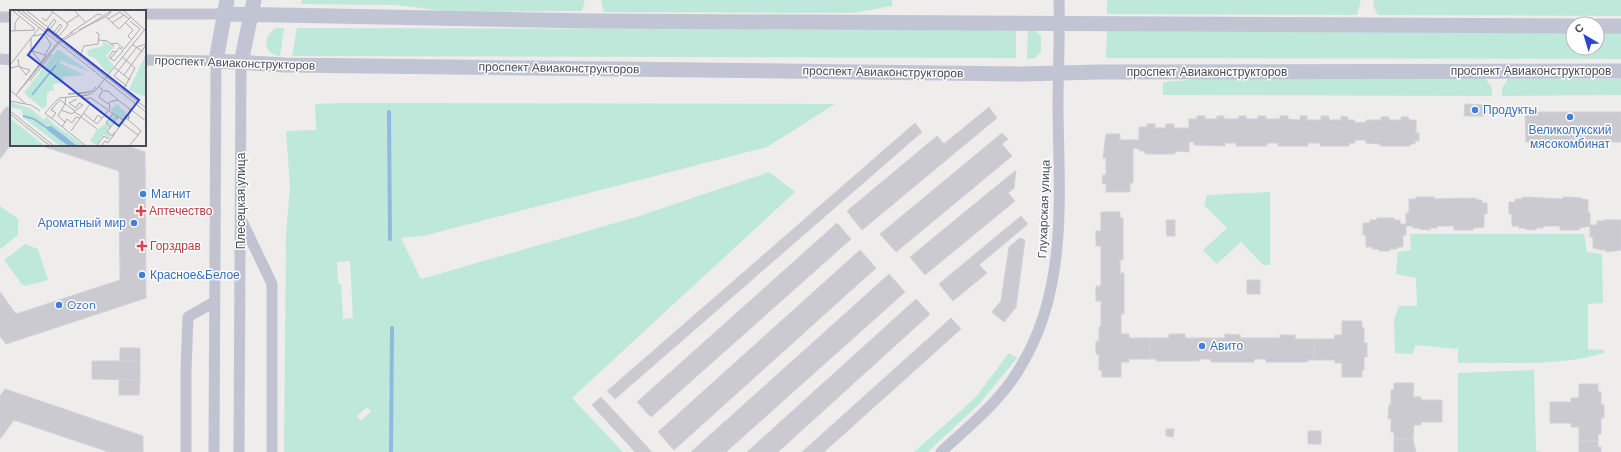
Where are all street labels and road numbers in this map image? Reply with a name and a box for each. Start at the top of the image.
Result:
street label: проспект Авиаконструкторов [154,52,316,74]
street label: проспект Авиаконструкторов [479,59,639,77]
street label: проспект Авиаконструкторов [803,63,963,81]
street label: проспект Авиаконструкторов [1451,63,1611,79]
street label: проспект Авиаконструкторов [1127,64,1287,80]
street label: Плесецкая улица [233,152,249,249]
street label: Глухарская улица [1034,159,1054,259]

